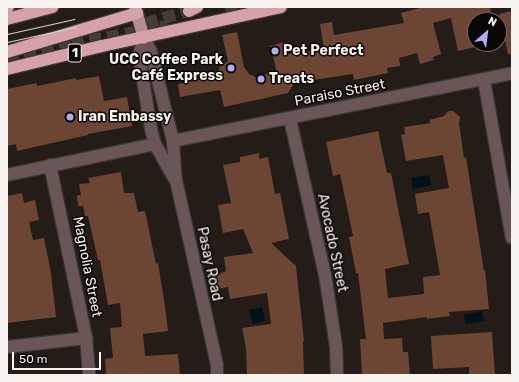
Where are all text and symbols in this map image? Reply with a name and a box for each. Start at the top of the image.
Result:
north arrow [467,12,507,52]
text: N [486,14,499,29]
road number: 1 [67,42,83,64]
place label: Pet Perfect [283,43,363,59]
marker: Pet Perfect [270,46,280,56]
place label: UCC Coffee Park Café Express [109,52,223,84]
marker: UCC Coffee Park Café Express [226,63,236,73]
place label: Treats [269,71,314,87]
marker: Treats [256,74,266,84]
street label: Paraiso Street [293,76,387,110]
place label: Iran Embassy [78,109,171,125]
marker: Iran Embassy [65,112,75,122]
street label: Avocado Street [313,192,351,294]
street label: Magnolia Street [69,215,105,319]
street label: Pasay Road [193,225,225,303]
scale bar [14,344,103,370]
text: 50 m [19,352,47,366]

